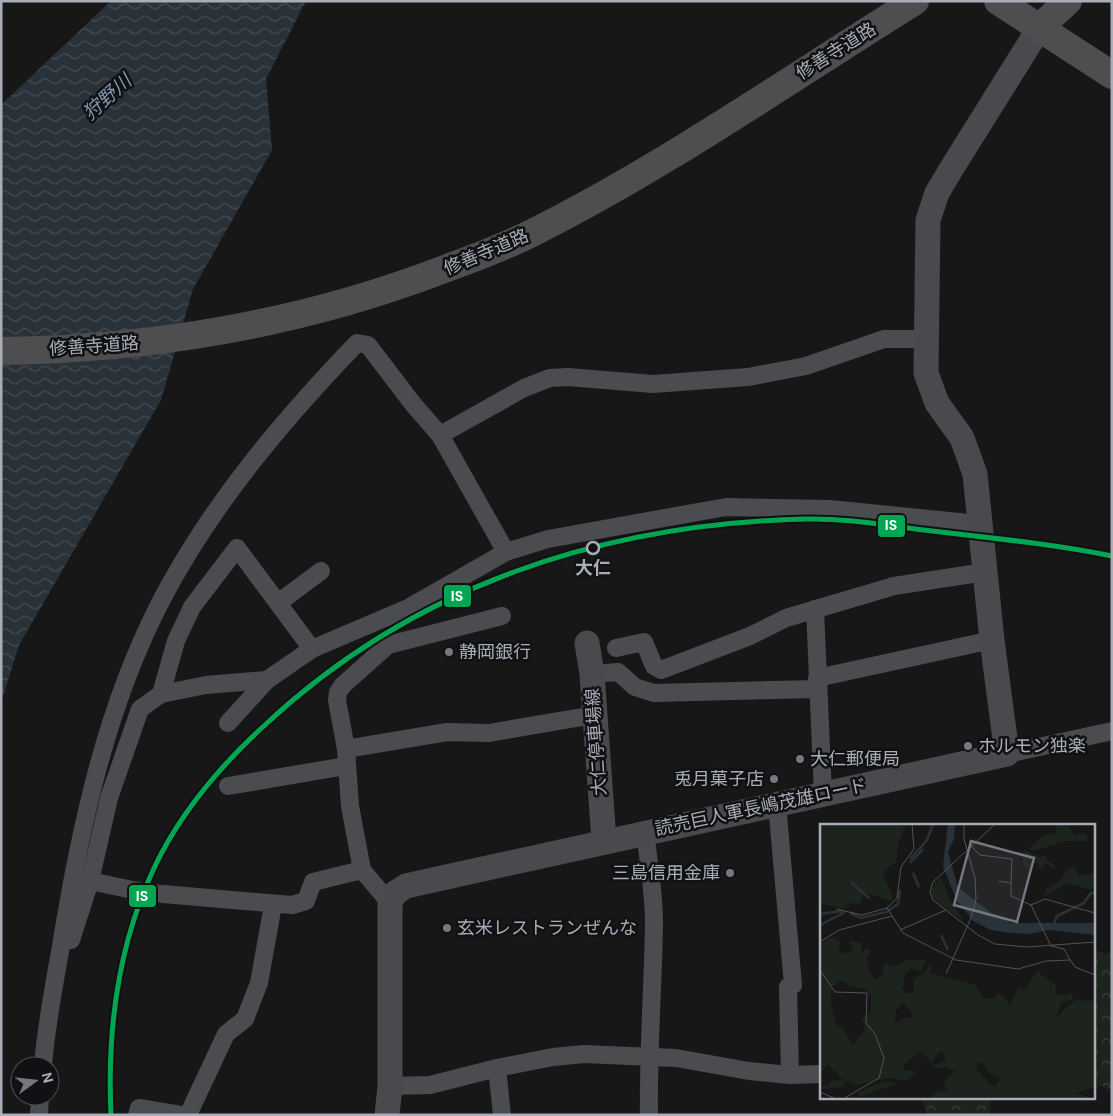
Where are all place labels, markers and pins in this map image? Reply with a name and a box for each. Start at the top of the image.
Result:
marker: 大仁 [586,541,600,555]
place label: 大仁 [575,556,611,580]
place label: 静岡銀行 [459,640,531,664]
marker: 静岡銀行 [443,646,455,658]
place label: ホルモン独楽 [978,734,1086,758]
marker: ホルモン独楽 [962,740,974,752]
place label: 大仁郵便局 [810,747,900,771]
marker: 大仁郵便局 [794,753,806,765]
place label: 兎月菓子店 [674,767,764,791]
marker: 兎月菓子店 [768,773,780,785]
place label: 三島信用金庫 [612,861,720,885]
marker: 三島信用金庫 [724,867,736,879]
place label: 玄米レストランぜんな [457,916,637,940]
marker: 玄米レストランぜんな [441,922,453,934]

